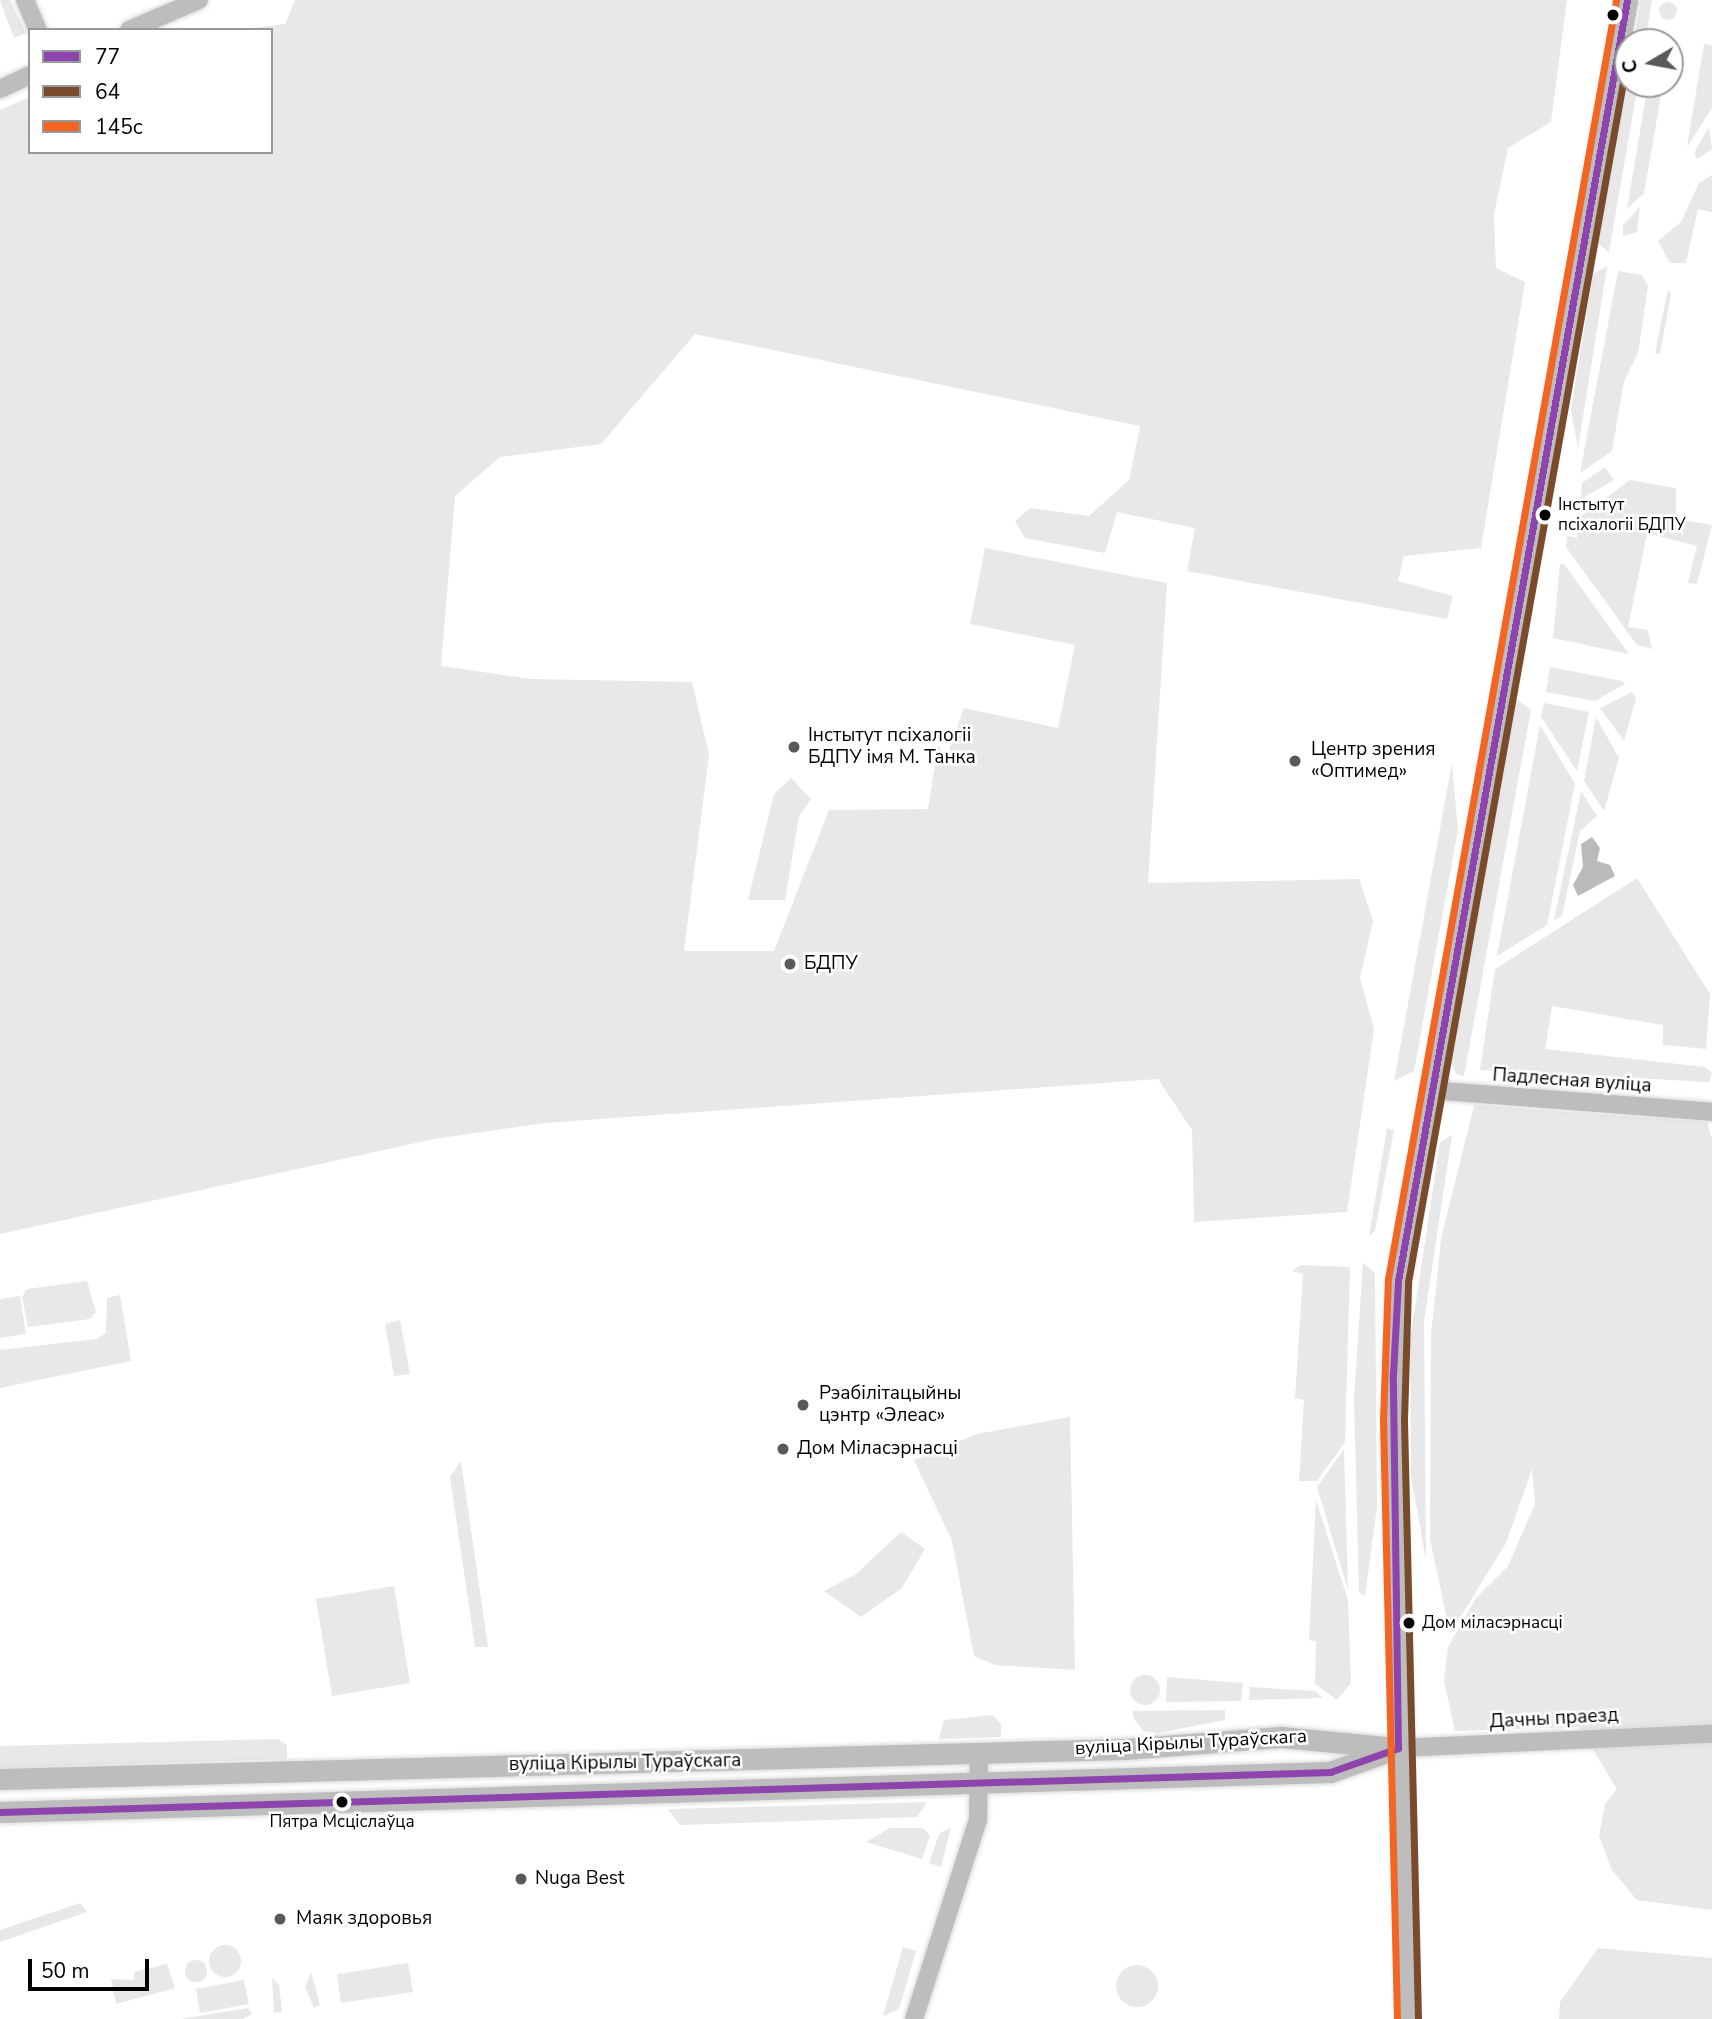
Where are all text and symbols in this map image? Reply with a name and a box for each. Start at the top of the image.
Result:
unlabelled marker [1606,8,1620,22]
legend [28,28,273,154]
north arrow [1614,28,1684,98]
text: 77 [95,43,120,71]
text: С [1616,58,1644,75]
text: 64 [95,78,120,106]
text: 145с [95,113,143,141]
place label: Інстытут псіхалогіі БДПУ [1558,495,1686,535]
marker: Інстытут псіхалогіі БДПУ [1538,508,1552,522]
place label: Інстытут псіхалогіі БДПУ імя М. Танка [808,725,976,769]
marker: Інстытут псіхалогіі БДПУ імя М. Танка [786,739,802,755]
place label: Центр зрения «Оптимед» [1311,739,1436,783]
marker: Центр зрения «Оптимед» [1285,751,1305,771]
place label: БДПУ [804,953,858,975]
marker: БДПУ [782,956,798,972]
street label: Падлесная вуліца [1492,1064,1652,1098]
place label: Рэабілітацыйны цэнтр «Элеас» [819,1383,961,1427]
marker: Рэабілітацыйны цэнтр «Элеас» [793,1395,813,1415]
place label: Дом Міласэрнасці [797,1438,958,1460]
marker: Дом Міласэрнасці [775,1441,791,1457]
place label: Дом міласэрнасці [1422,1613,1563,1633]
marker: Дом міласэрнасці [1402,1616,1416,1630]
street label: Дачны праезд [1489,1704,1619,1734]
street label: вуліца Кірылы Тураўскага [1074,1726,1308,1760]
street label: вуліца Кірылы Тураўскага [509,1750,741,1776]
marker: Пятра Мсціслаўца [335,1795,349,1809]
place label: Пятра Мсціслаўца [269,1812,415,1832]
place label: Nuga Best [535,1868,624,1890]
marker: Nuga Best [513,1871,529,1887]
place label: Маяк здоровья [296,1908,432,1930]
marker: Маяк здоровья [270,1909,290,1929]
scale bar [32,1946,152,1990]
text: 50 m [41,1957,90,1985]

